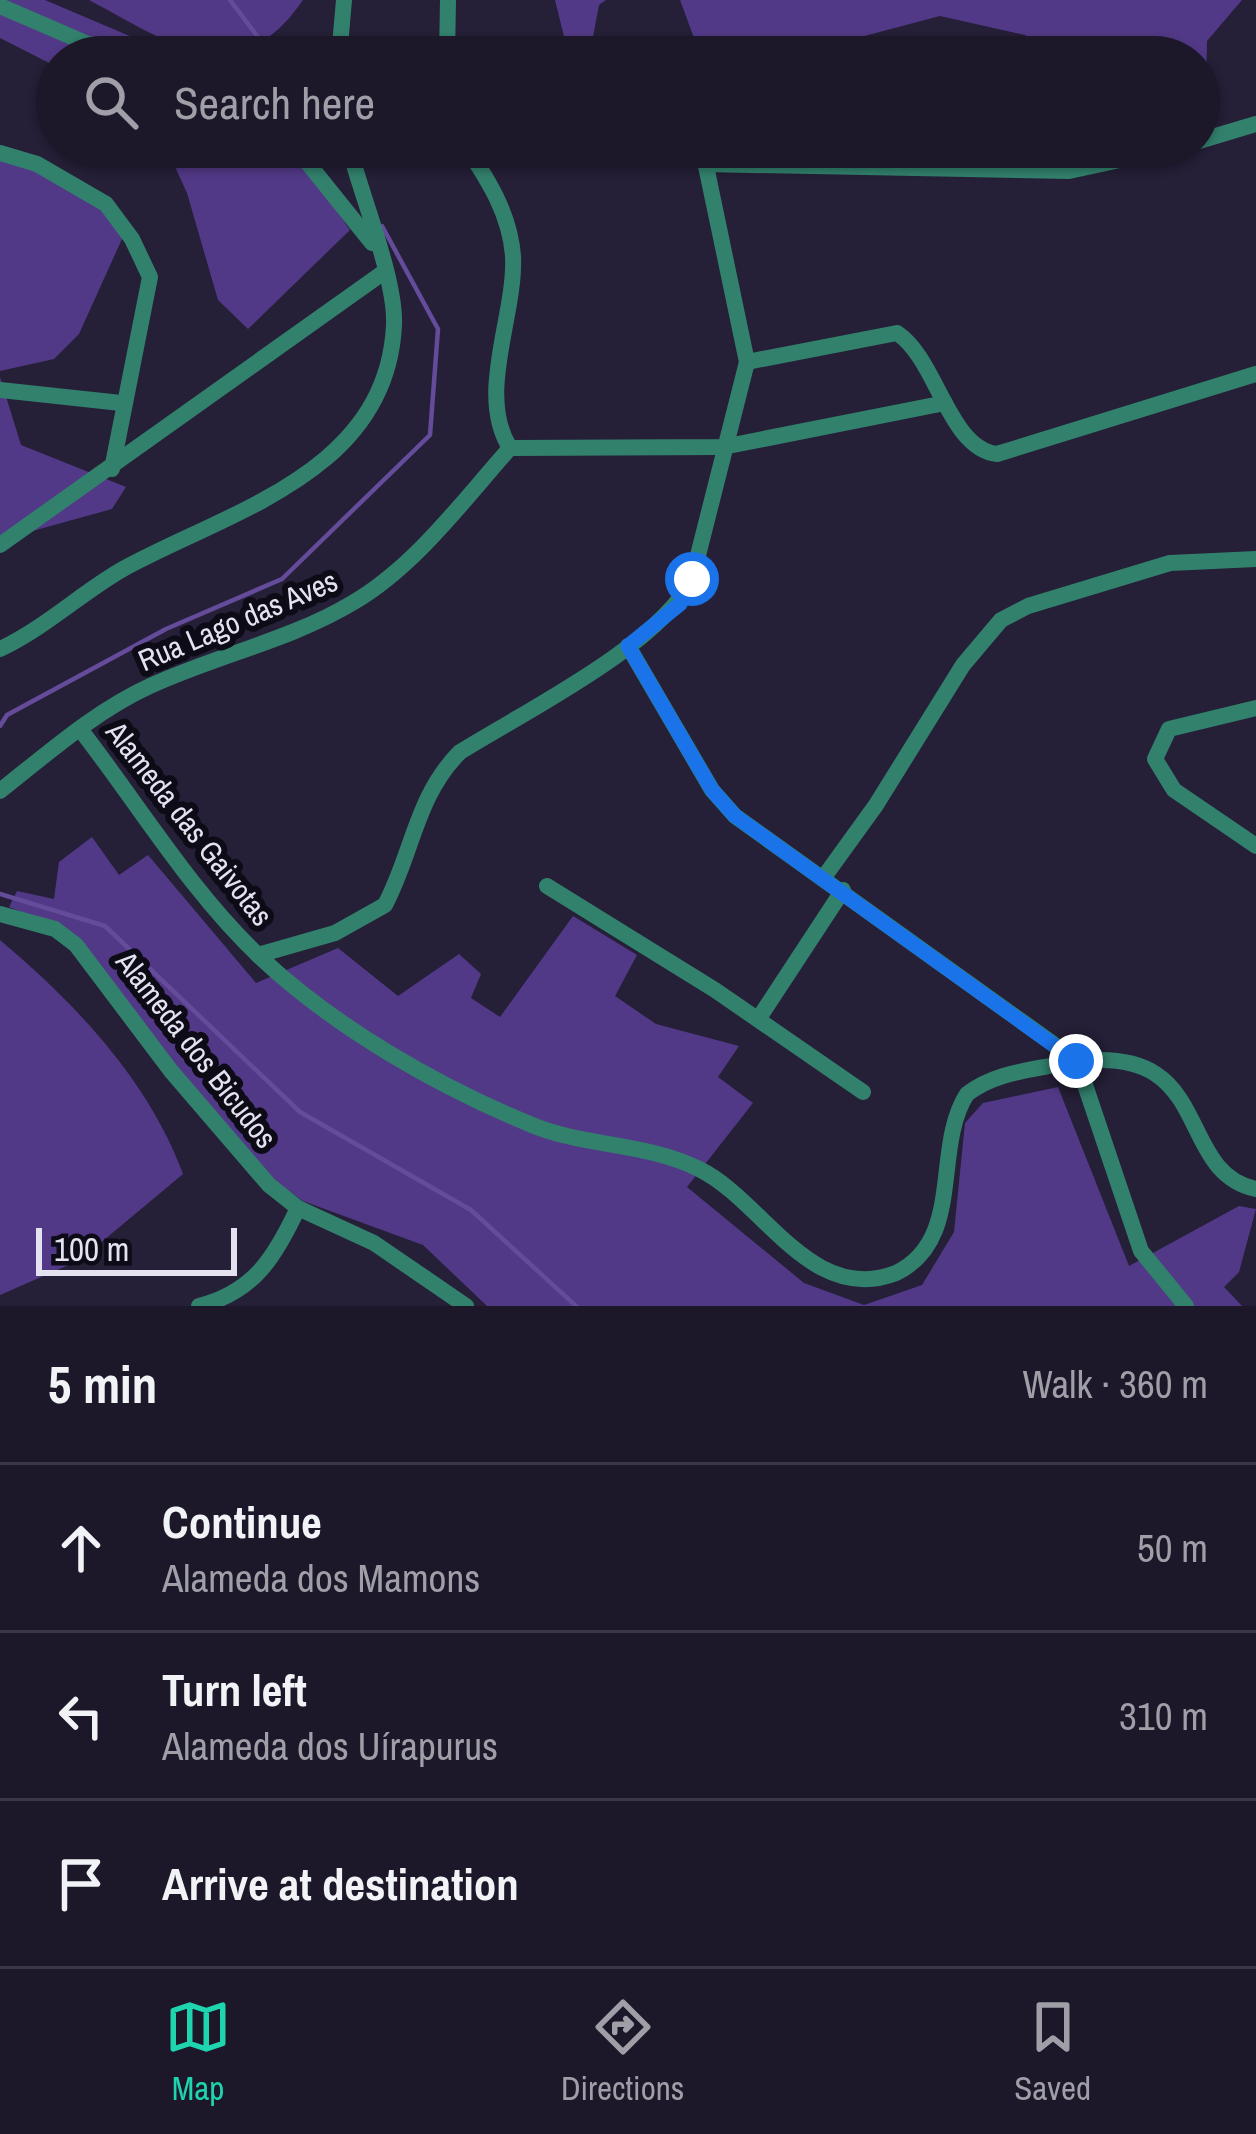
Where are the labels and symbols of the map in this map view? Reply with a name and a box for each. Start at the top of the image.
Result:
route start [665,552,719,606]
street label: Rua Lago das Aves [132,560,343,680]
street label: Alameda das Gaivotas [97,712,282,934]
street label: Alameda dos Bicudos [107,942,286,1156]
route end [1049,1034,1103,1088]
scale bar [36,1222,237,1275]

